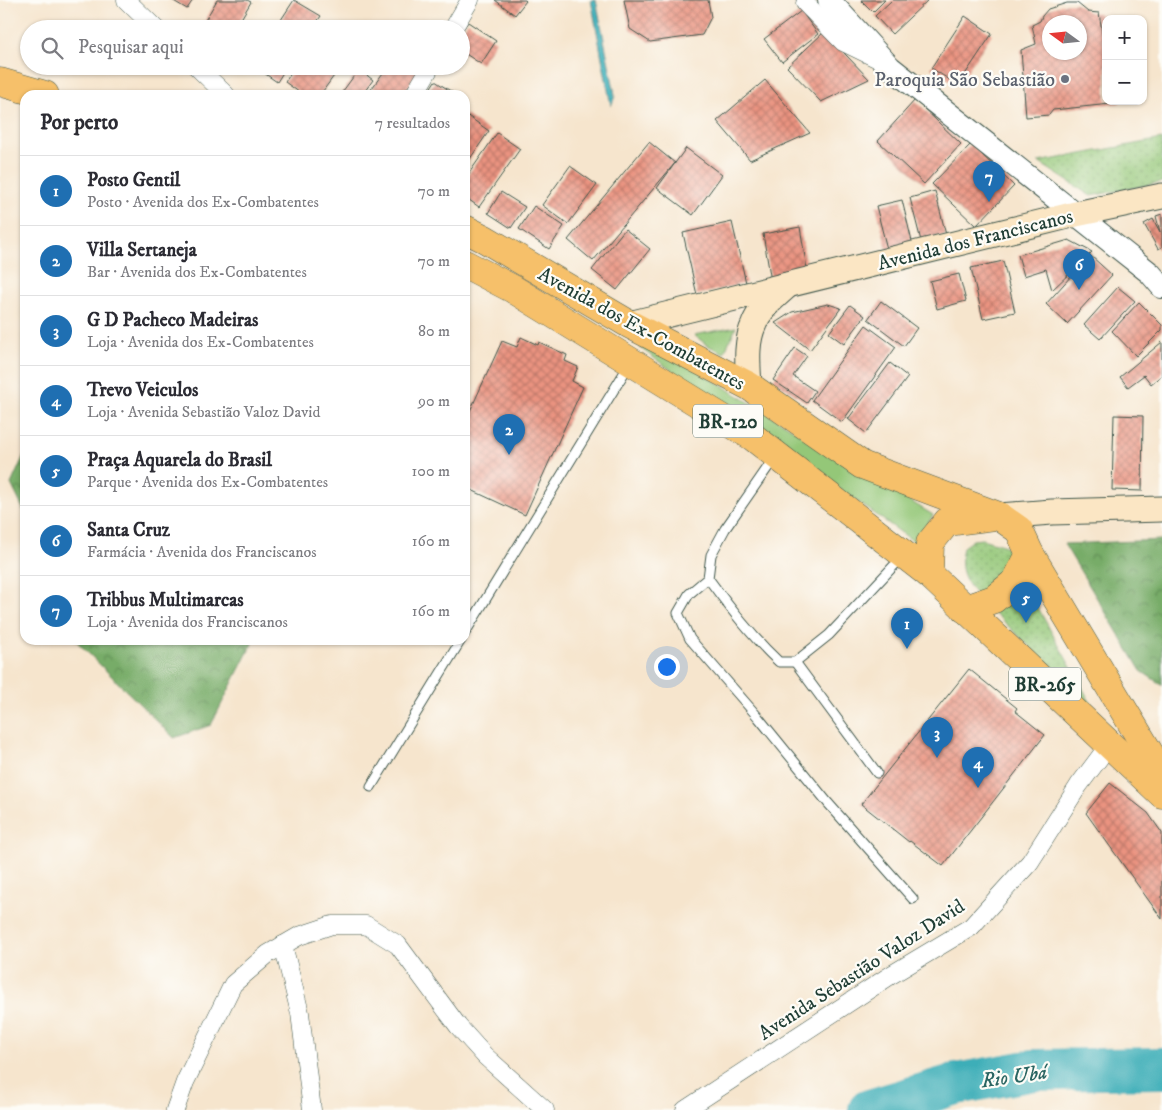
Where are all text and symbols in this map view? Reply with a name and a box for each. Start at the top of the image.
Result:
north arrow [1042,15,1087,60]
map controls [1102,15,1147,105]
button: + [1102,15,1147,60]
search box [20,20,470,75]
icon: search [38,34,66,62]
text: Pesquisar aqui [78,36,184,59]
button: − [1102,60,1147,105]
place label: Paroquia São Sebastião [874,68,1055,93]
marker: Paroquia São Sebastião [1059,73,1071,85]
text: Por perto [40,110,118,136]
text: 7 resultados [375,113,450,133]
pin: 7 [973,161,1005,202]
text: Posto Gentil [87,169,180,192]
text: 1 [53,181,59,201]
text: 70 m [418,181,450,201]
text: Posto · Avenida dos Ex-Combatentes [87,192,319,212]
street label: Avenida dos Franciscanos [875,204,1076,277]
text: Villa Sertaneja [87,239,197,262]
pin: 6 [1063,249,1095,290]
text: 2 [52,251,60,271]
text: 70 m [418,251,450,271]
text: Bar · Avenida dos Ex-Combatentes [87,262,307,282]
street label: Avenida dos Ex-Combatentes [533,262,749,397]
text: G D Pacheco Madeiras [87,309,258,332]
text: 3 [53,321,59,341]
text: 80 m [418,321,450,341]
text: Loja · Avenida dos Ex-Combatentes [87,332,314,352]
text: Trevo Veiculos [87,379,198,402]
text: 4 [51,391,61,411]
text: 90 m [418,391,450,411]
text: Loja · Avenida Sebastião Valoz David [87,402,320,422]
road number: BR-120 [693,404,763,438]
pin: 2 [493,414,525,455]
text: Praça Aquarela do Brasil [87,449,272,472]
text: 5 [52,461,60,481]
text: 100 m [412,461,450,481]
text: Parque · Avenida dos Ex-Combatentes [87,472,328,492]
text: Santa Cruz [87,519,170,542]
text: 6 [52,531,60,551]
text: 160 m [412,531,450,551]
text: Farmácia · Avenida dos Franciscanos [87,542,317,562]
pin: 5 [1010,582,1042,623]
text: Tribbus Multimarcas [87,589,244,612]
text: 7 [52,601,60,621]
text: 160 m [412,601,450,621]
pin: 1 [891,608,923,649]
text: Loja · Avenida dos Franciscanos [87,612,288,632]
your location [654,654,680,680]
road number: BR-265 [1009,668,1081,701]
pin: 3 [921,717,953,758]
pin: 4 [962,747,994,788]
street label: Avenida Sebastião Valoz David [754,894,970,1046]
water label: Rio Ubá [979,1059,1052,1095]

